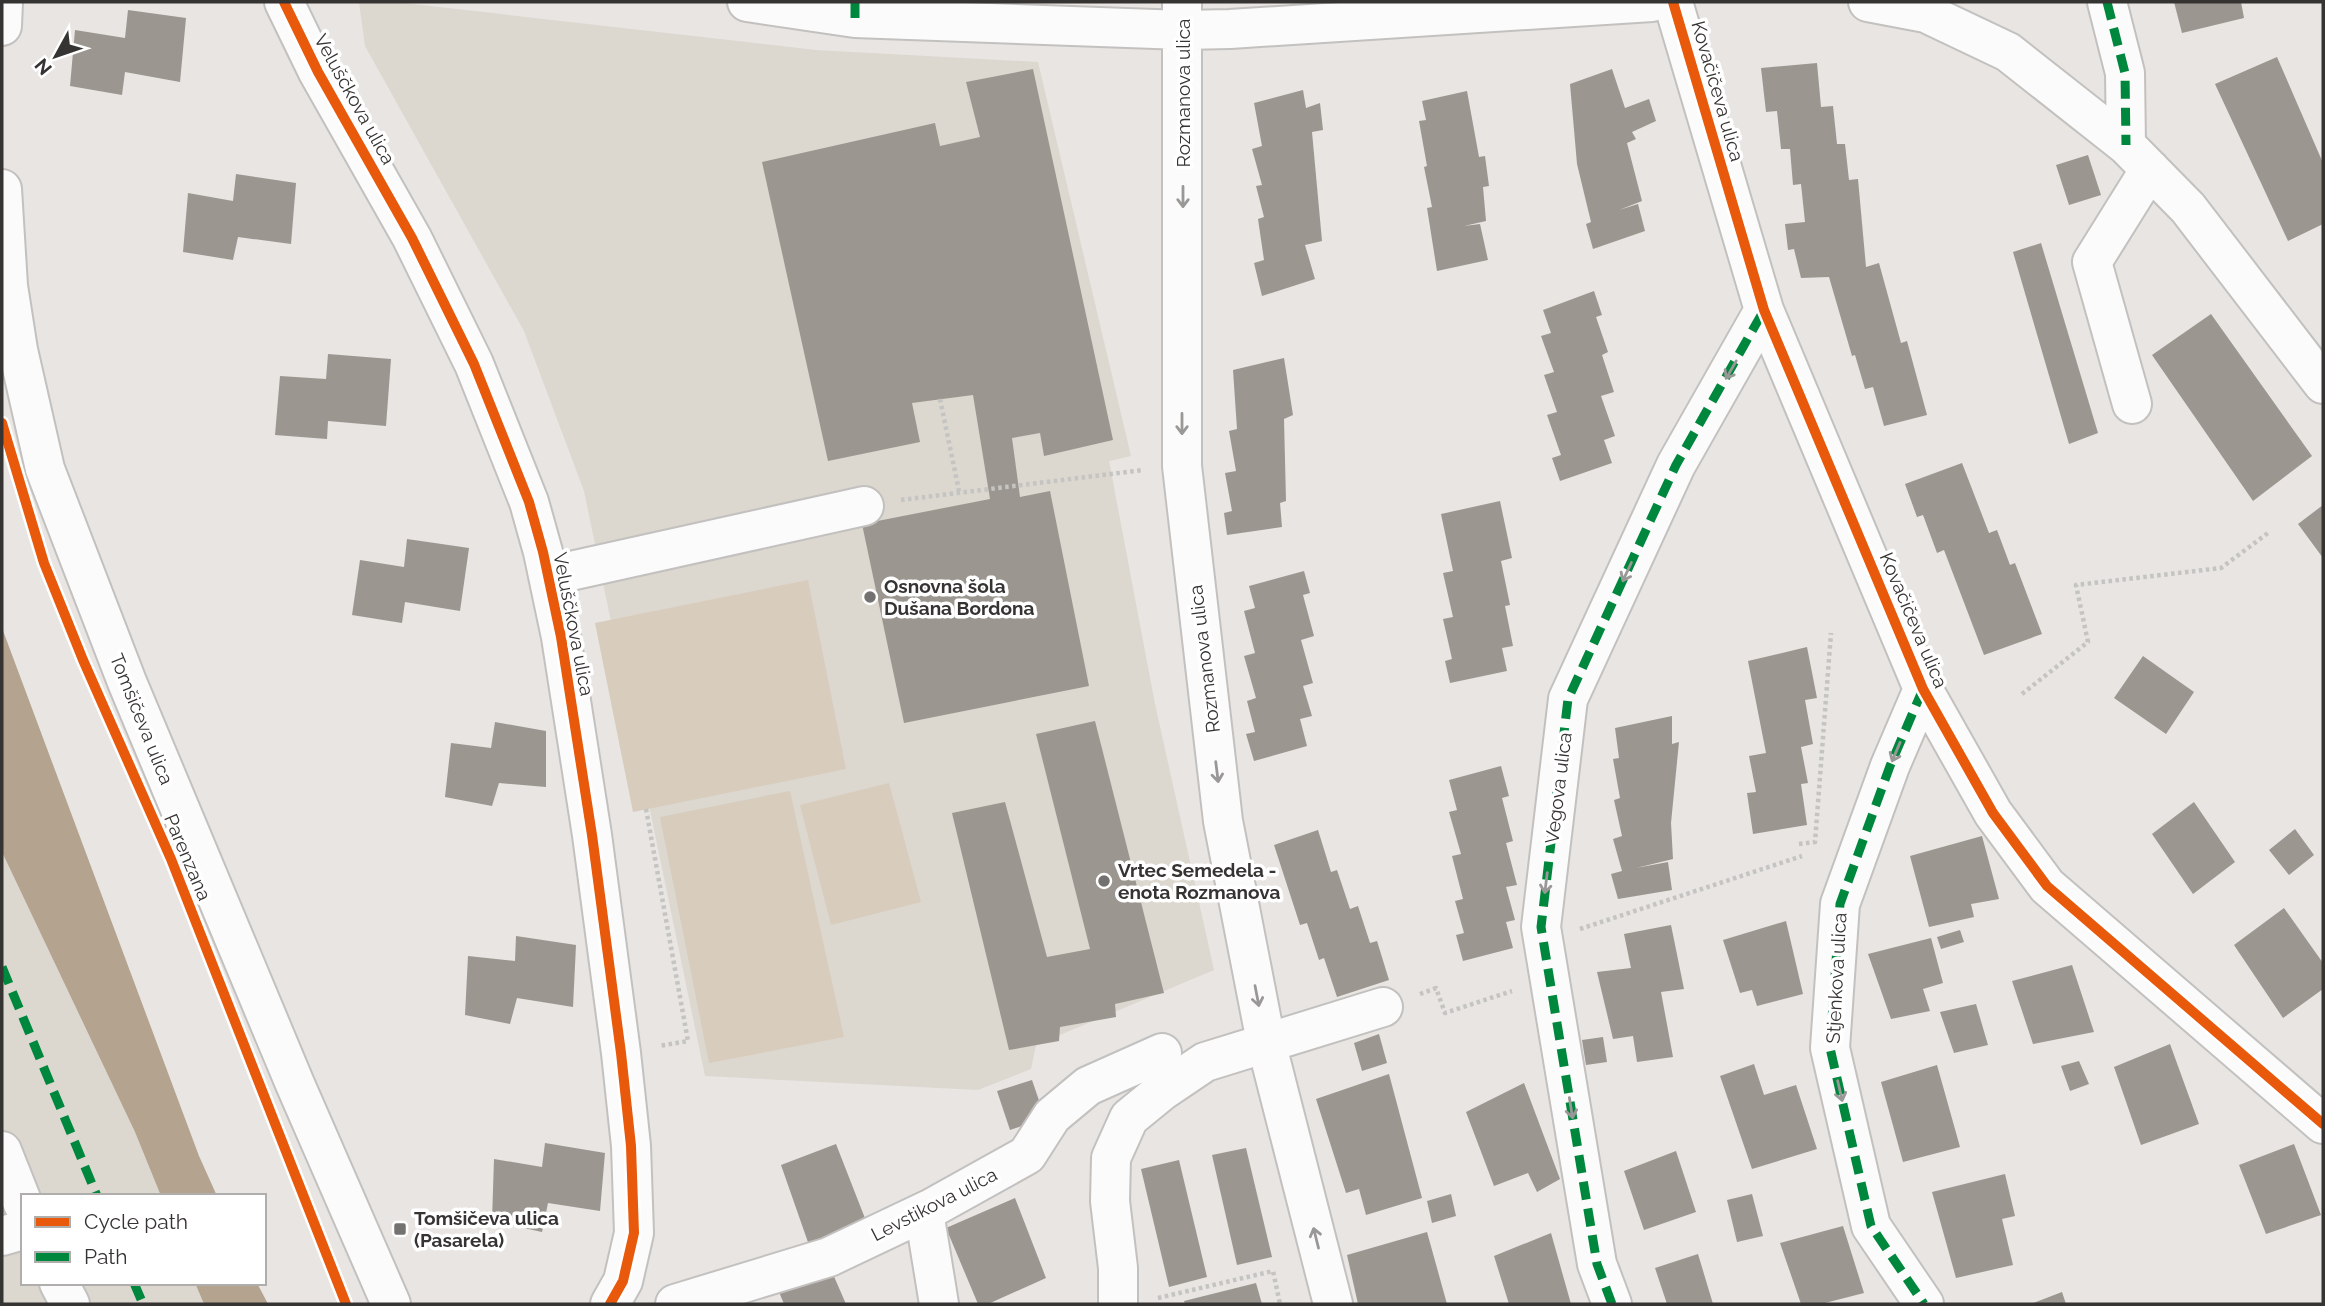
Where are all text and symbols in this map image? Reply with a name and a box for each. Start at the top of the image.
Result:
street label: Kovačičeva ulica [1687,18,1749,164]
street label: Rozmanova ulica [1172,19,1194,167]
north arrow [21,21,91,91]
street label: Veluščkova ulica [310,30,400,168]
text: N [30,54,56,80]
one-way arrow [1176,185,1190,208]
one-way arrow [1724,359,1738,379]
one-way arrow [1175,412,1189,435]
street label: Kovačičeva ulica [1876,549,1952,691]
street label: Veluščkova ulica [549,550,599,698]
one-way arrow [1620,560,1633,582]
place label: Osnovna šola Dušana Bordona [884,575,1035,619]
street label: Rozmanova ulica [1184,584,1224,734]
marker: Osnovna šola Dušana Bordona [862,589,878,605]
street label: Tomšičeva ulica [106,650,178,788]
street label: Vegova ulica [1540,731,1576,845]
one-way arrow [1888,741,1901,762]
one-way arrow [1211,760,1224,783]
street label: Parenzana [160,810,216,904]
place label: Vrtec Semedela - enota Rozmanova [1118,859,1280,903]
one-way arrow [1540,871,1553,894]
marker: Vrtec Semedela - enota Rozmanova [1096,873,1112,889]
street label: Stjenkova ulica [1822,912,1850,1044]
one-way arrow [1251,984,1265,1007]
one-way arrow [1834,1079,1847,1102]
one-way arrow [1565,1096,1578,1119]
street label: Levstikova ulica [867,1163,1001,1245]
legend [21,1194,266,1285]
place label: Tomšičeva ulica (Pasarela) [414,1207,559,1251]
text: Cycle path [84,1209,188,1234]
marker: Tomšičeva ulica (Pasarela) [392,1221,408,1237]
one-way arrow [1309,1227,1322,1250]
text: Path [84,1244,128,1269]

